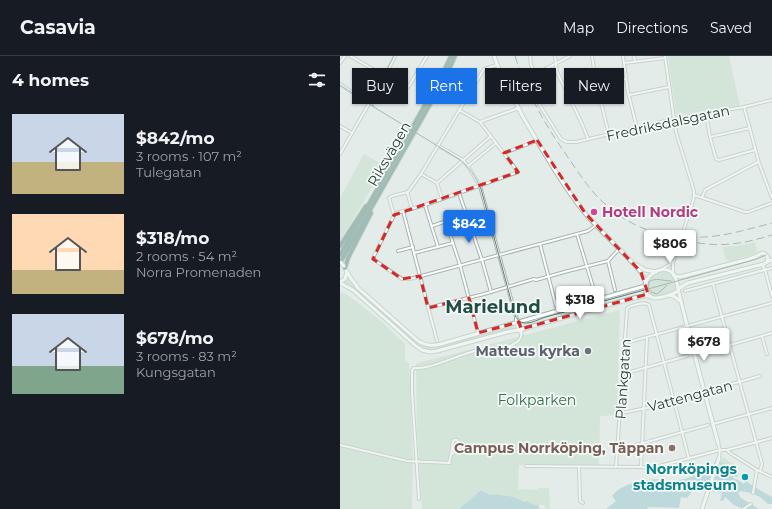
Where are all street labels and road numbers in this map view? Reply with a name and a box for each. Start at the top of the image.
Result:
street label: Fredriksdalsgatan [605,101,731,145]
street label: Riksvägen [363,118,415,190]
street label: Plankgatan [611,338,635,420]
street label: Vattengatan [646,376,734,416]

